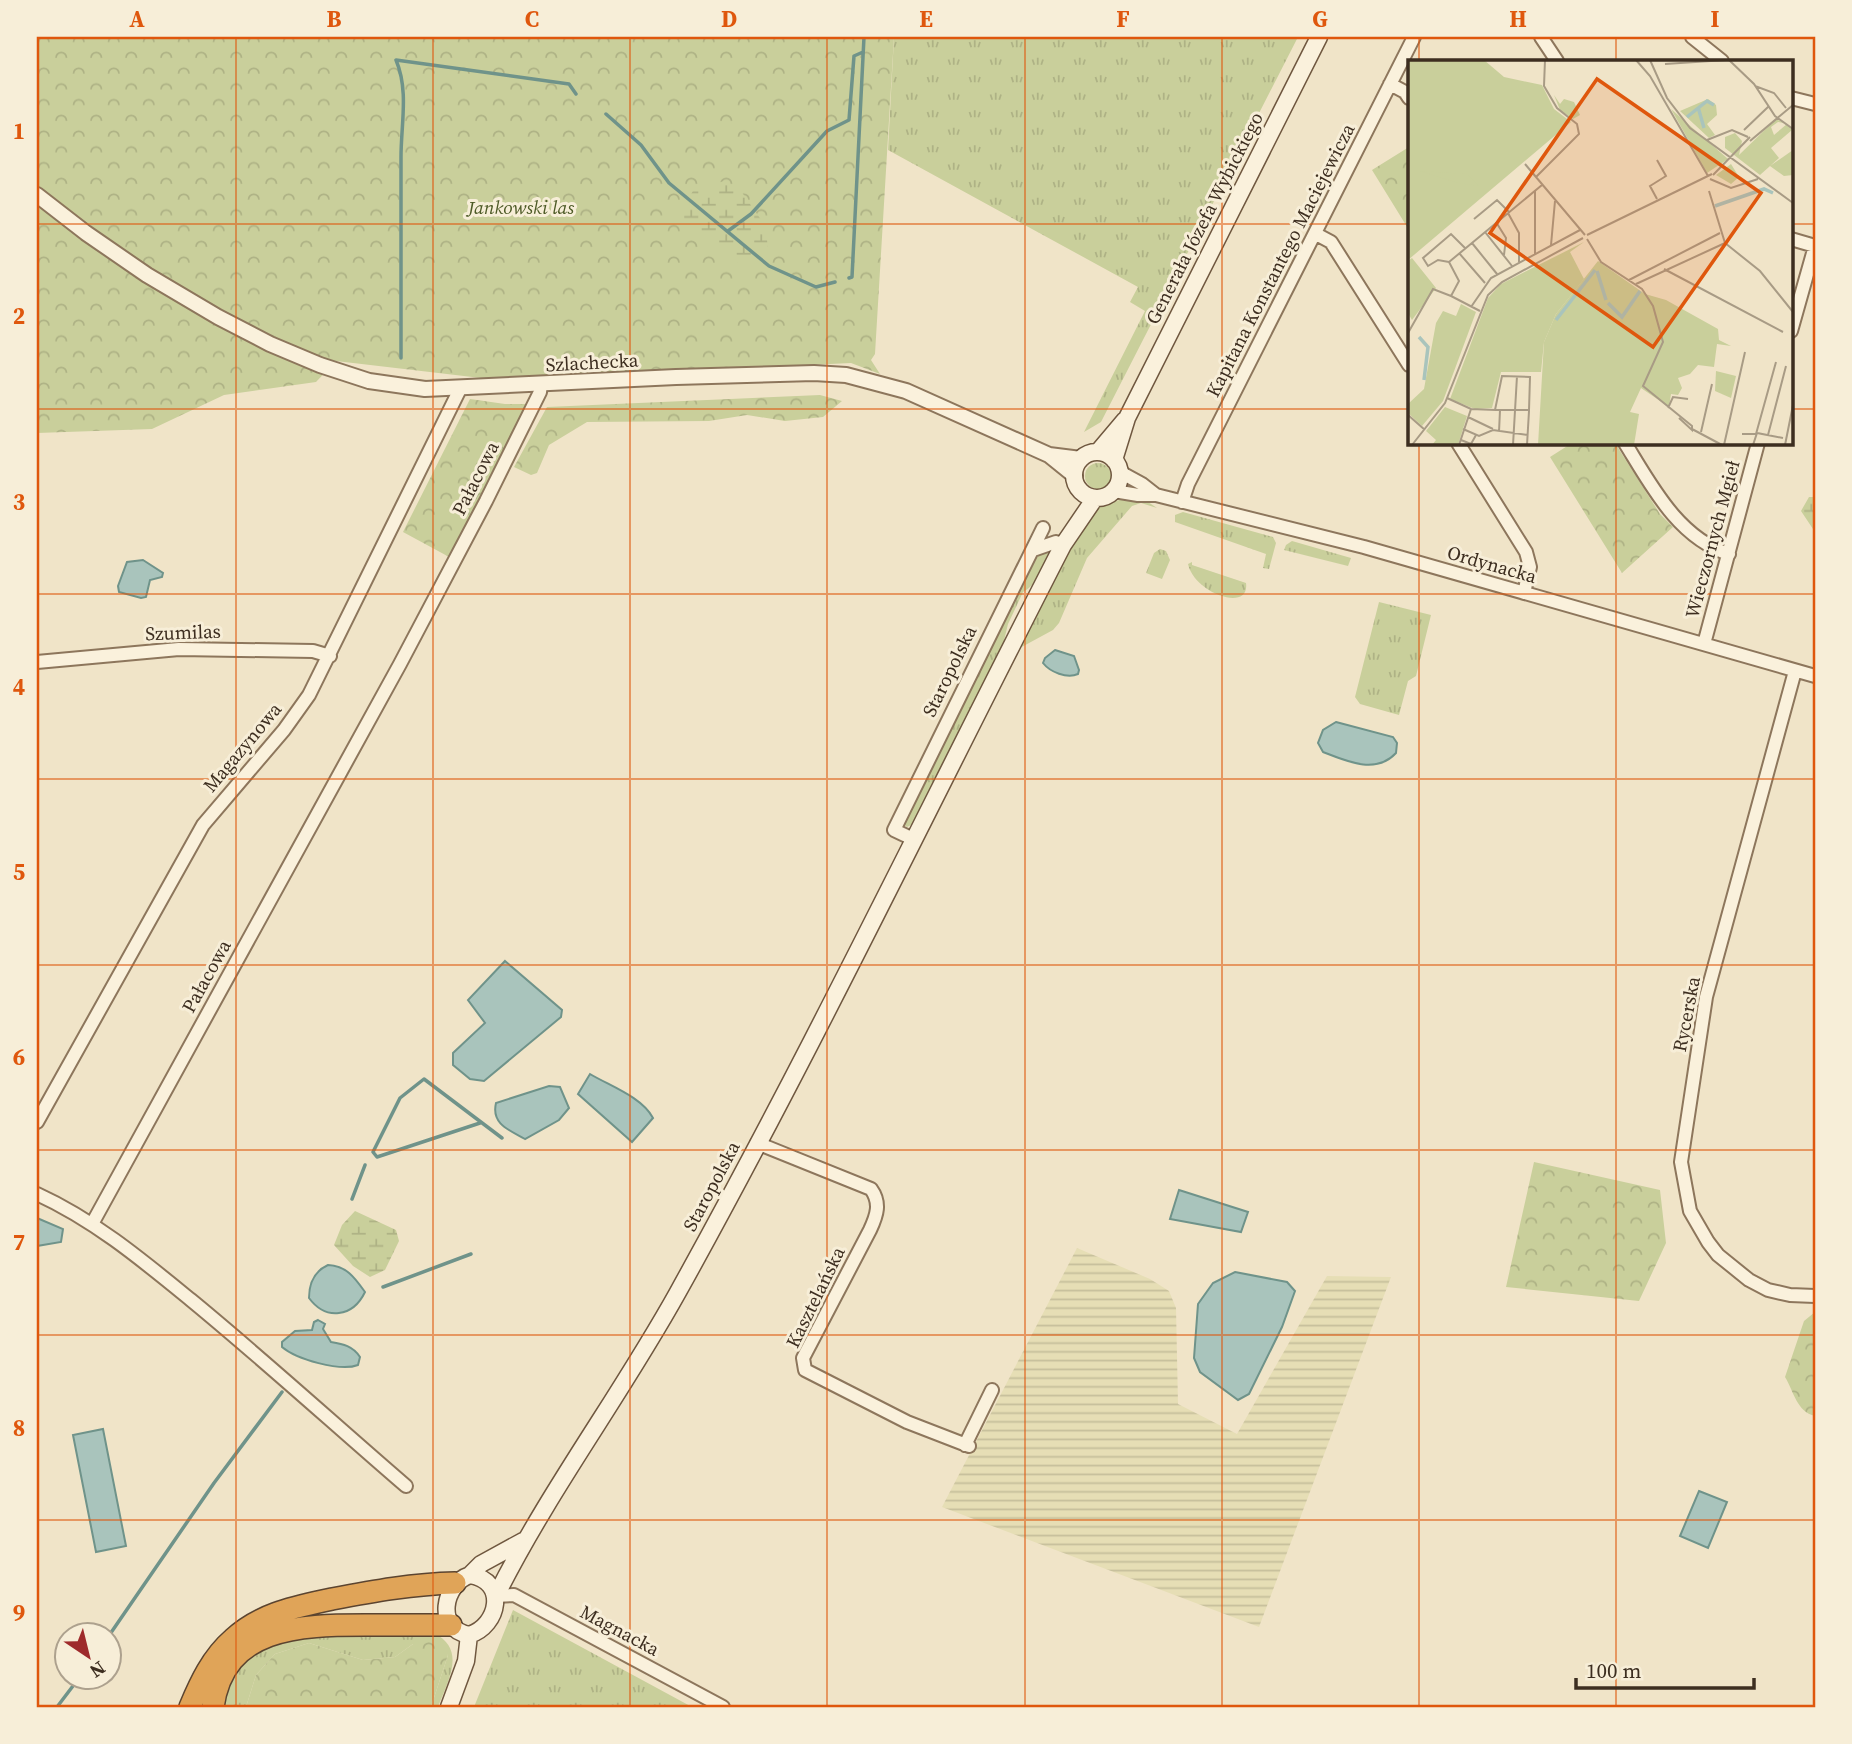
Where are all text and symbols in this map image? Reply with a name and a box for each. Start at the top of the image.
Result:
text: A [129,3,145,35]
text: B [327,3,342,35]
text: C [525,3,539,35]
text: D [721,3,737,35]
text: E [919,3,933,35]
text: F [1116,3,1130,35]
text: G [1312,3,1328,35]
text: H [1509,3,1527,35]
text: I [1711,3,1720,35]
inset map [1408,60,1792,444]
street label: Generała Józefa Wybickiego [1139,107,1269,329]
text: 1 [13,115,25,147]
street label: Kapitana Konstantego Maciejewicza [1200,119,1361,401]
park label: Jankowski las [465,194,574,220]
text: 2 [13,300,25,332]
street label: Szlachecka [545,347,639,377]
street label: Pałacowa [445,436,505,519]
street label: Wieczornych Mgieł [1678,457,1746,621]
text: 3 [13,486,25,518]
street label: Ordynacka [1444,539,1540,589]
street label: Szumilas [145,618,221,646]
street label: Staropolska [916,621,982,721]
text: 4 [13,671,25,703]
street label: Magazynowa [197,696,287,797]
text: 5 [13,856,25,888]
street label: Pałacowa [175,935,237,1017]
street label: Rycerska [1666,974,1706,1054]
text: 6 [13,1041,25,1073]
street label: Staropolska [676,1136,746,1236]
text: 7 [13,1226,25,1258]
street label: Kasztelańska [779,1242,851,1352]
text: 8 [13,1412,25,1444]
text: 9 [13,1597,25,1629]
street label: Magnacka [576,1598,665,1662]
north arrow [52,1622,122,1692]
scale bar [1576,1646,1754,1690]
text: N [84,1655,111,1685]
text: 100 m [1586,1656,1641,1685]

